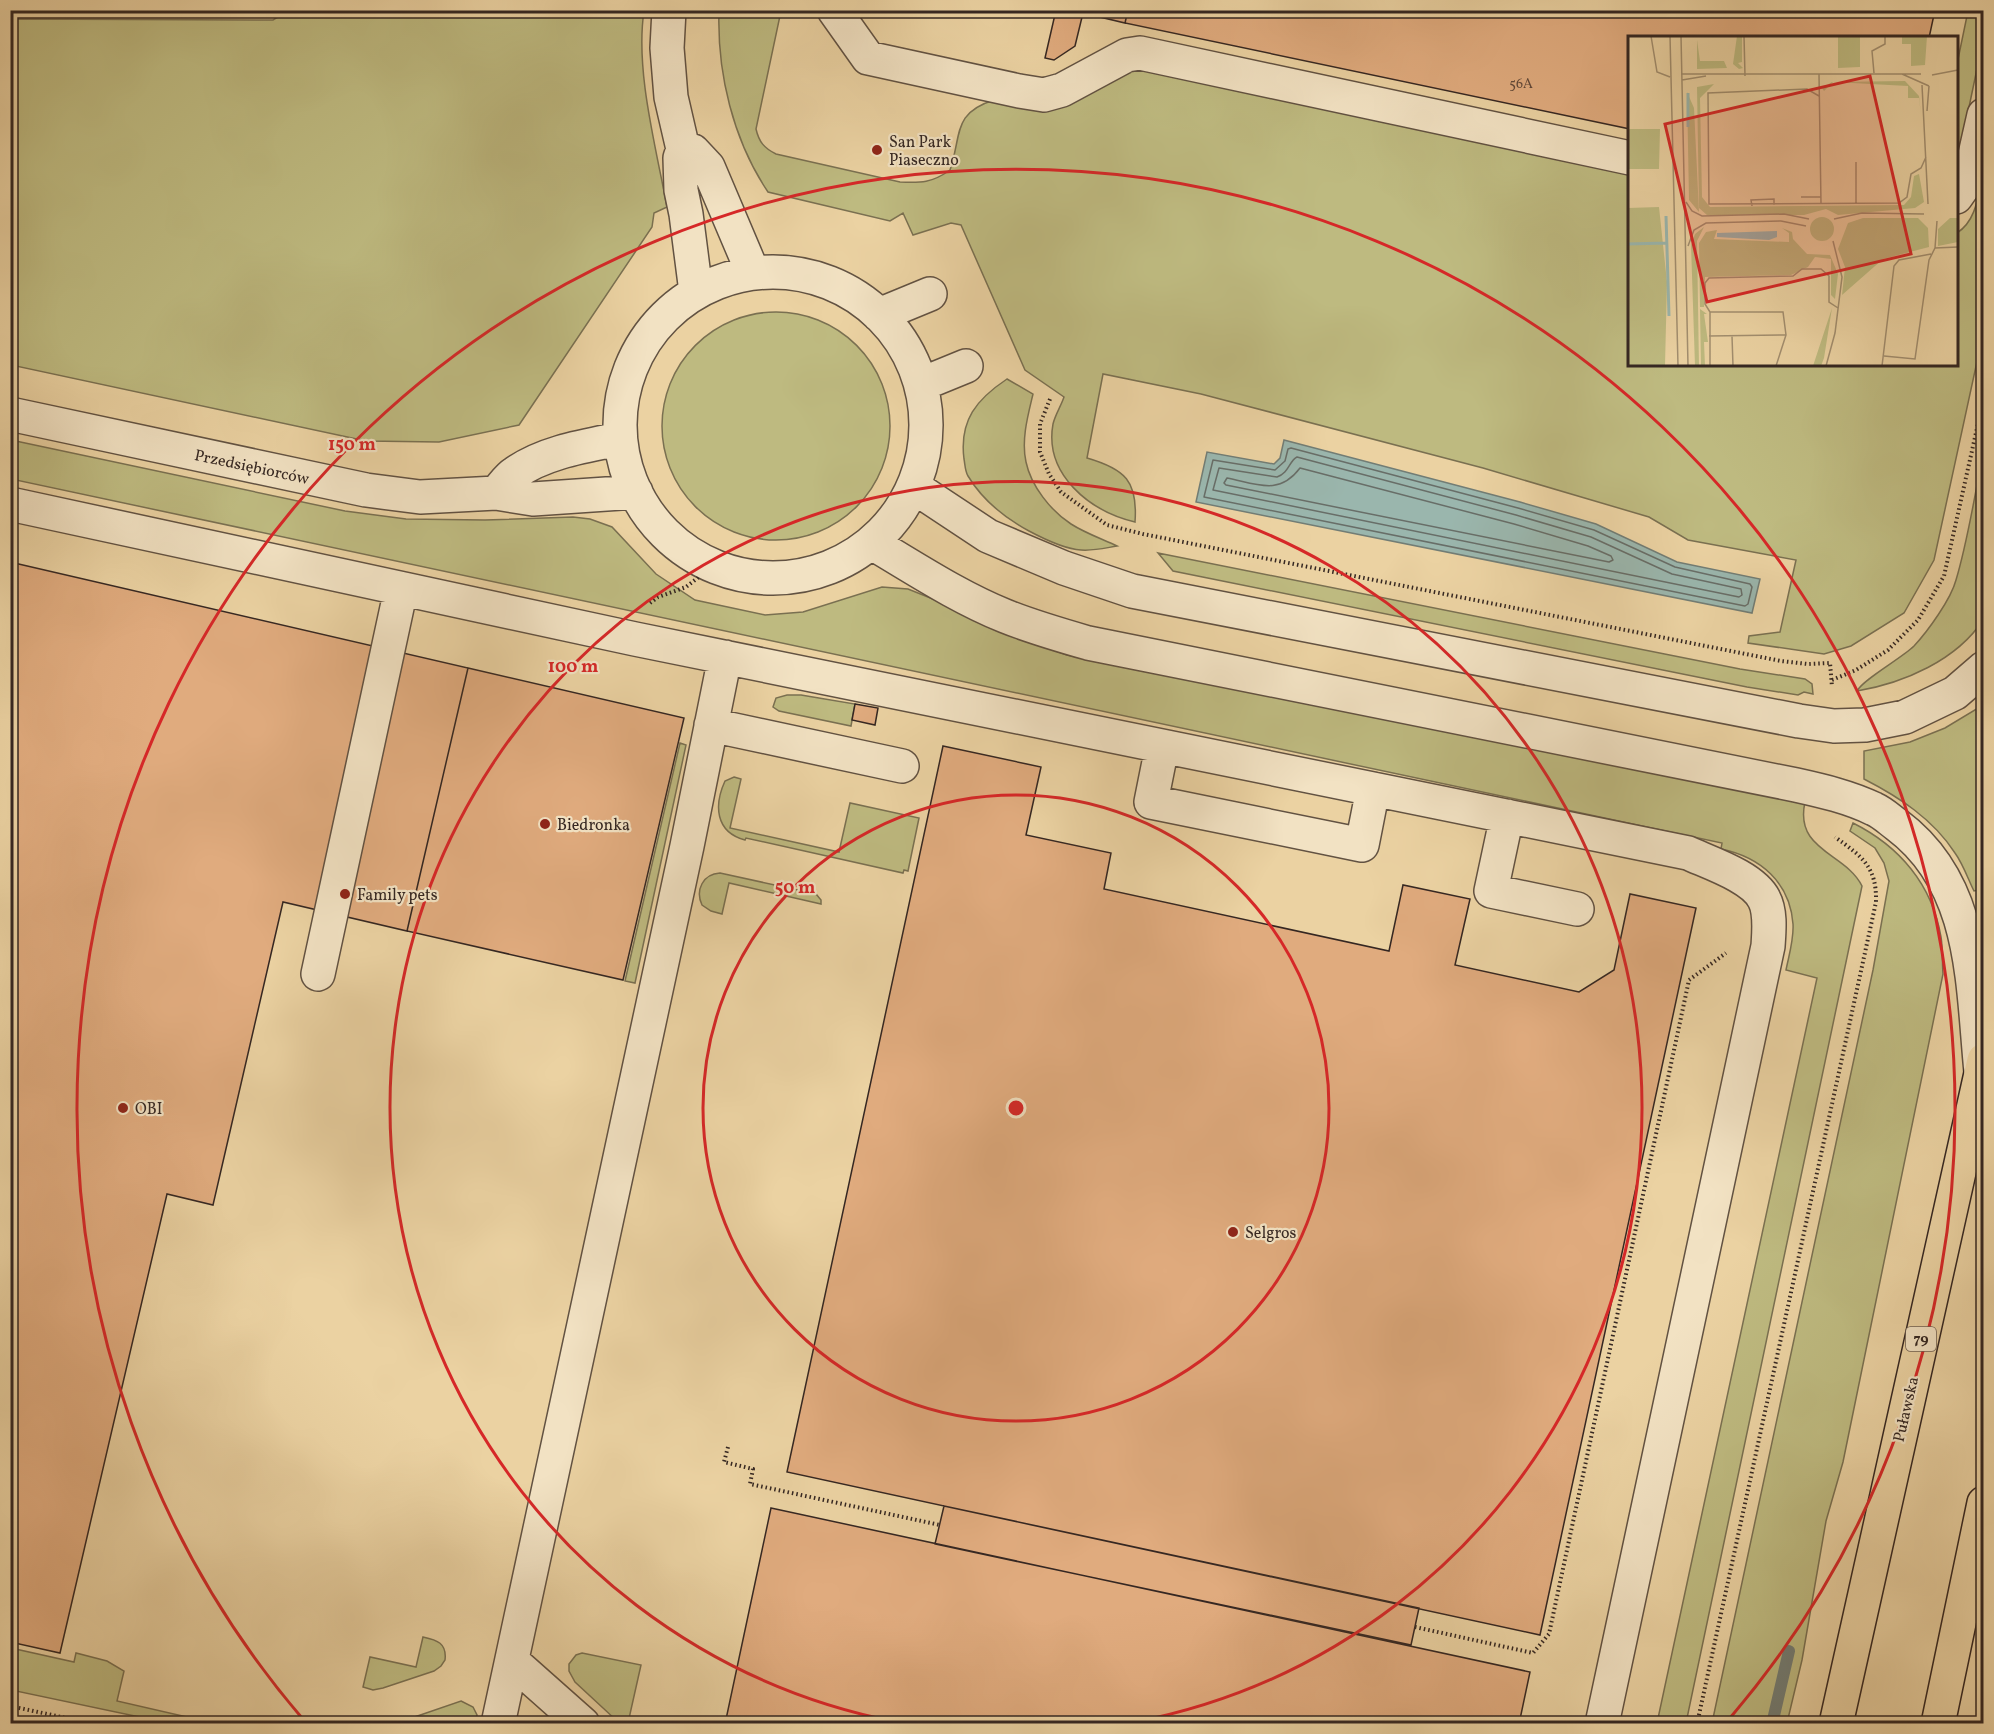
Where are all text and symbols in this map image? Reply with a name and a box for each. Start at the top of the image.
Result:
inset map [1628,36,1958,366]
house number: 56A [1509,75,1533,94]
place label: San Park Piaseczno [889,132,959,172]
marker: San Park Piaseczno [870,143,884,157]
text: 150 m [328,433,376,458]
street label: Przedsiębiorców [192,445,311,491]
text: 100 m [548,655,598,680]
place label: Biedronka [557,815,630,837]
marker: Biedronka [538,817,552,831]
text: 50 m [775,876,815,901]
place label: Family pets [357,885,438,907]
marker: Family pets [338,887,352,901]
centre of rings [1006,1098,1026,1118]
place label: OBI [135,1099,162,1121]
marker: OBI [116,1101,130,1115]
place label: Selgros [1245,1223,1297,1245]
marker: Selgros [1226,1225,1240,1239]
road number: 79 [1906,1327,1936,1351]
street label: Puławska [1889,1375,1925,1444]

